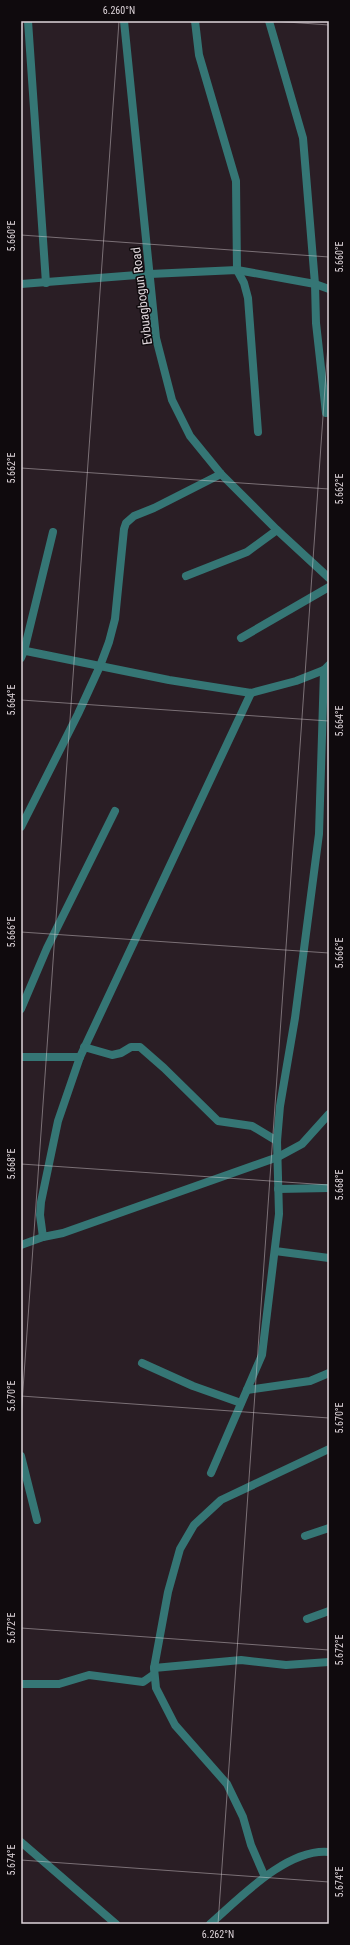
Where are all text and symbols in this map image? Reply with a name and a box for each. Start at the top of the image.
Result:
text: 6.260°N [103,5,135,16]
text: 5.660°E [6,220,17,252]
text: 5.660°E [334,241,345,273]
street label: Evbuagbogun Road [128,246,155,346]
text: 5.662°E [6,452,17,484]
text: 5.662°E [334,473,345,505]
text: 5.664°E [6,684,17,716]
text: 5.664°E [334,705,345,737]
text: 5.666°E [6,916,17,948]
text: 5.666°E [334,937,345,969]
text: 5.668°E [6,1148,17,1180]
text: 5.668°E [334,1169,345,1201]
text: 5.670°E [6,1380,17,1412]
text: 5.670°E [334,1402,345,1434]
text: 5.672°E [6,1612,17,1644]
text: 5.672°E [334,1634,345,1666]
text: 5.674°E [6,1844,17,1876]
text: 5.674°E [334,1866,345,1898]
text: 6.262°N [202,1929,234,1940]

